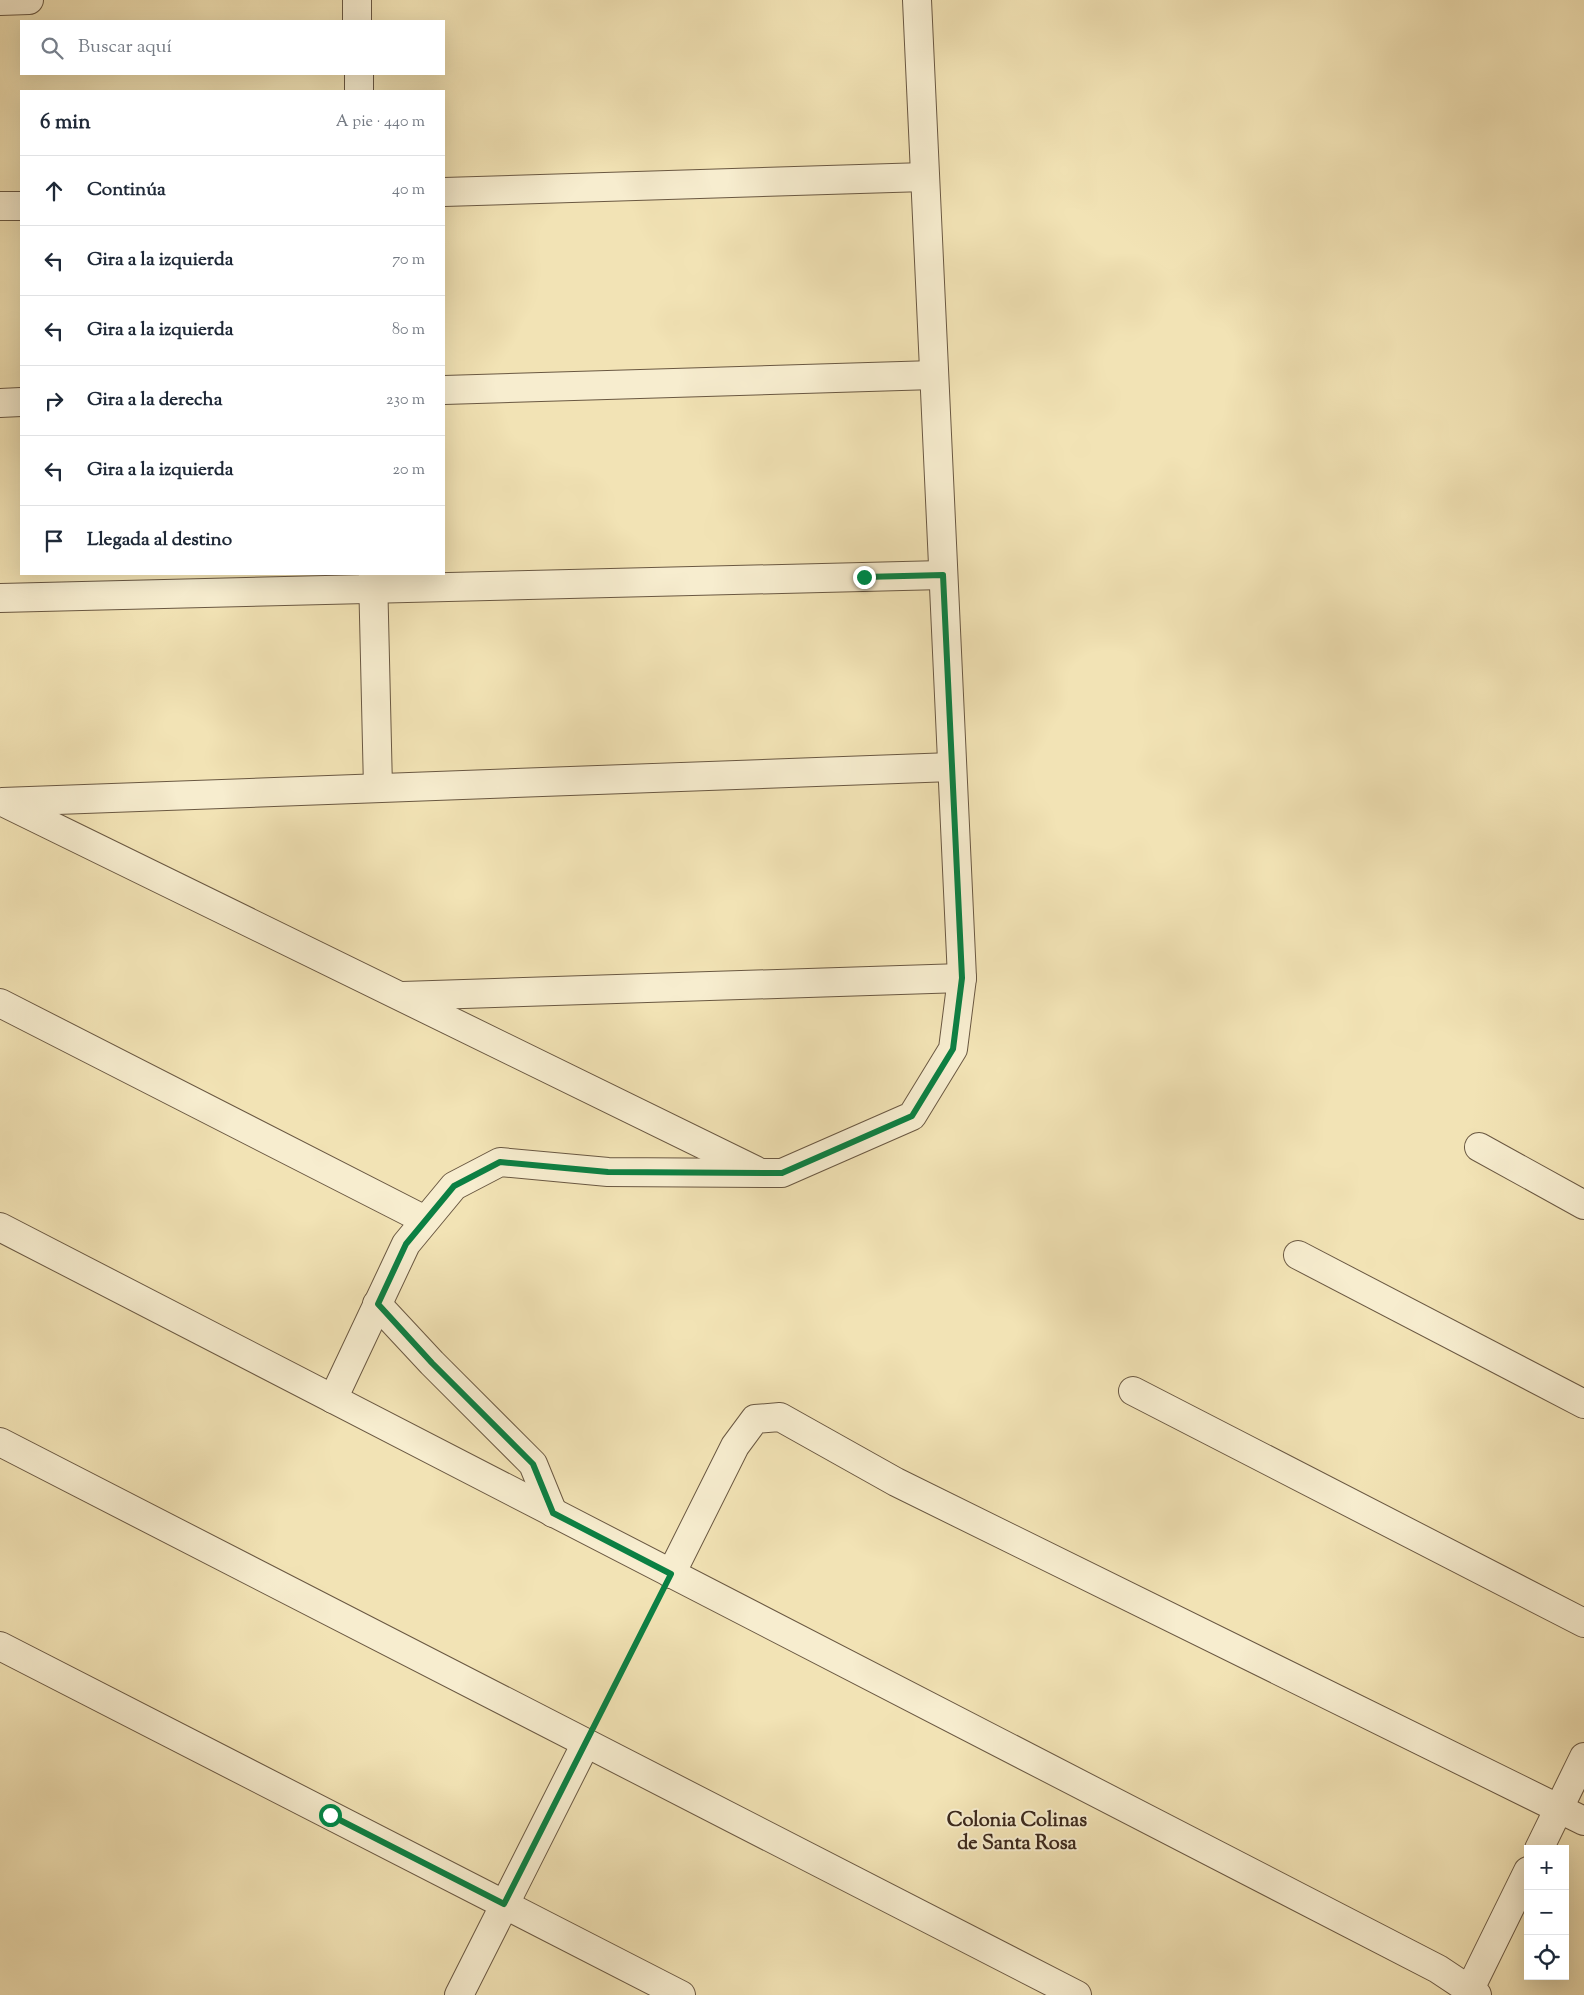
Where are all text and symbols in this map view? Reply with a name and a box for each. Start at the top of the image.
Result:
search box [20,20,445,75]
icon: search [38,34,66,62]
text: Buscar aquí [78,34,172,61]
text: 6 min [40,108,91,138]
text: A pie · 440 m [336,111,425,134]
icon: ahead [40,177,68,205]
text: Continúa [87,177,166,204]
text: 40 m [392,179,425,202]
icon: left [40,247,68,275]
text: Gira a la izquierda [87,247,233,274]
text: 70 m [392,249,425,272]
icon: left [40,317,68,345]
text: Gira a la izquierda [87,317,233,344]
text: 80 m [392,319,425,342]
icon: right [40,387,68,415]
text: Gira a la derecha [87,387,222,414]
text: 230 m [386,389,425,412]
icon: left [40,457,68,485]
text: Gira a la izquierda [87,457,233,484]
text: 20 m [392,459,425,482]
icon: arrive [40,527,68,555]
text: Llegada al destino [87,527,232,554]
route end [853,566,876,589]
route start [319,1804,342,1827]
district label: Colonia Colinas de Santa Rosa [947,1807,1087,1859]
map controls [1524,1845,1569,1980]
button: + [1524,1845,1569,1890]
button: − [1524,1890,1569,1935]
button: locate [1524,1935,1569,1980]

